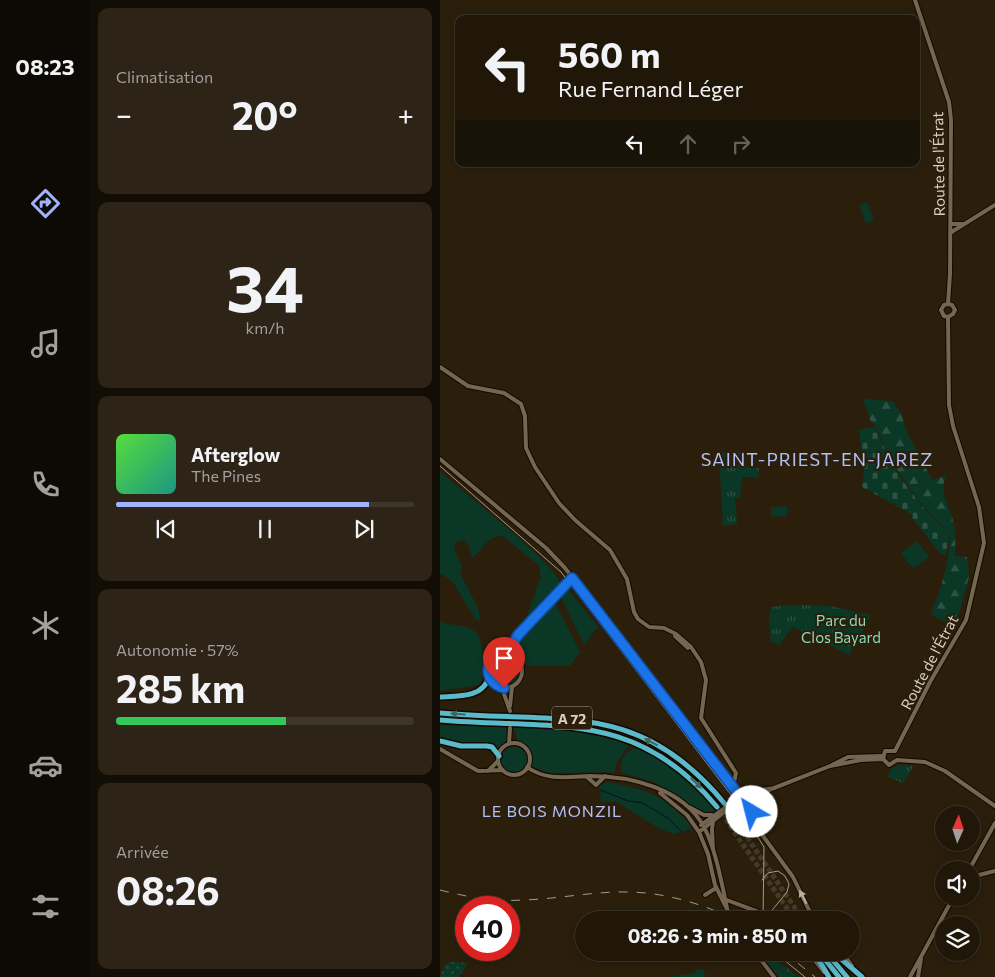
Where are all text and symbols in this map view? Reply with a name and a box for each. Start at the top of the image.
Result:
text: 560 m [558,32,660,75]
icon: left [475,35,540,100]
text: 08:23 [15,53,75,80]
text: Climatisation [116,67,213,86]
text: Rue Fernand Léger [558,75,743,102]
text: 20° [232,91,298,138]
text: − [116,97,132,131]
text: + [398,97,414,131]
street label: Route de l'Étrat [927,111,948,217]
icon: left [621,130,649,158]
icon: ahead [674,130,702,158]
icon: right [727,130,755,158]
icon: directions [28,186,63,221]
text: 34 [226,246,304,325]
text: km/h [246,318,284,337]
icon: music [28,326,63,361]
text: Afterglow [191,443,280,466]
district label: SAINT-PRIEST-EN-JAREZ [701,448,933,470]
text: The Pines [191,466,261,485]
icon: phone [28,467,63,502]
icon: previous [152,515,180,543]
icon: pause [251,515,279,543]
icon: next [350,515,378,543]
icon: climate [28,608,63,643]
park label: Parc du Clos Bayard [801,611,881,646]
street label: Route de l'Étrat [896,611,962,712]
pin [483,637,525,688]
text: Autonomie · 57% [116,640,239,659]
icon: arrive [490,644,518,672]
text: 285 km [116,664,245,711]
road number: A 72 [552,706,592,730]
one-way arrow [450,710,466,718]
one-way arrow [644,738,658,746]
icon: car [28,748,63,783]
one-way arrow [690,777,702,789]
position arrow [725,785,777,837]
district label: LE BOIS MONZIL [482,801,622,820]
north arrow [935,806,980,851]
map controls [935,806,980,961]
text: Arrivée [116,842,169,861]
button: sound [935,861,980,906]
text: 08:26 [116,866,220,913]
icon: filters [28,889,63,924]
one-way arrow [799,889,807,904]
speed limit sign: 40 [455,896,520,961]
button: layers [935,916,980,961]
text: 08:26 · 3 min · 850 m [628,924,807,947]

